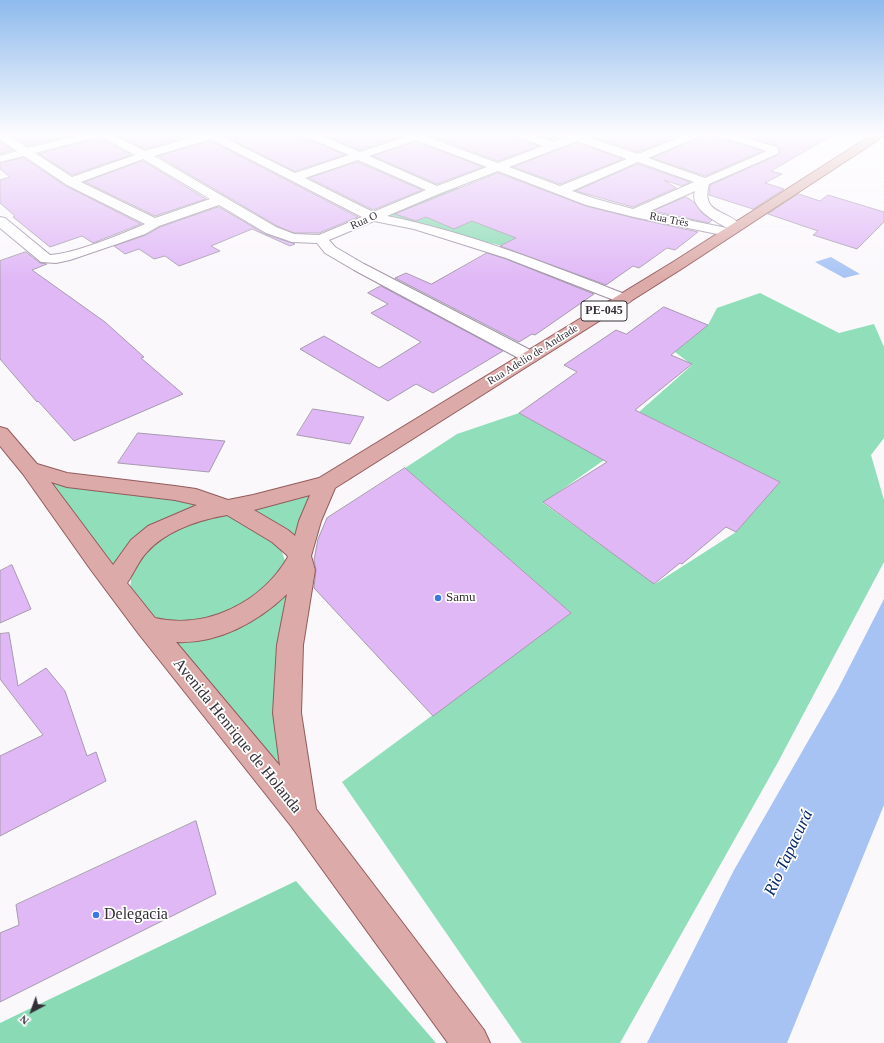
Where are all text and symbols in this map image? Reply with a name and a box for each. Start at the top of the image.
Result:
street label: Rua O [348,209,380,233]
street label: Rua Três [648,210,690,230]
road number: PE-045 [581,301,627,321]
street label: Rua Adelio de Andrade [485,322,581,388]
place label: Samu [446,590,476,606]
marker: Samu [433,593,443,603]
street label: Avenida Henrique de Holanda [169,655,305,817]
water label: Rio Tapacurá [760,807,818,899]
place label: Delegacia [104,905,168,925]
marker: Delegacia [91,910,101,920]
north arrow [12,991,52,1031]
text: N [17,1013,31,1027]

